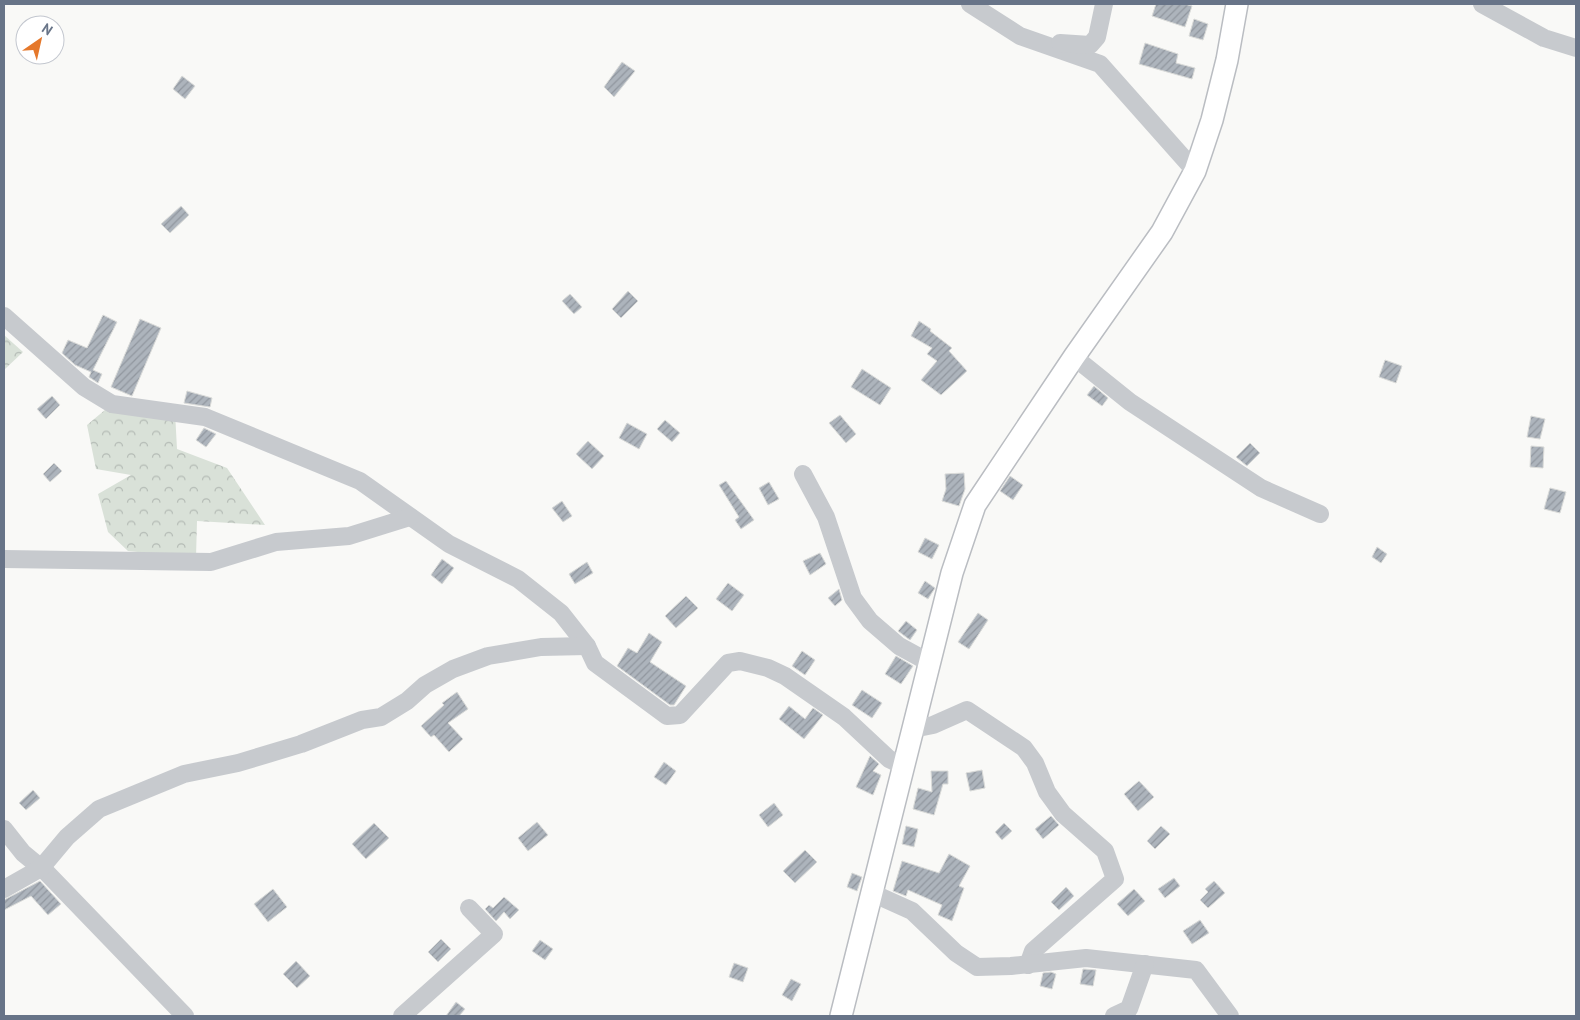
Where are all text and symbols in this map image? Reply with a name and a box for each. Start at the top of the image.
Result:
north arrow [15,15,65,65]
text: N [38,19,56,39]

